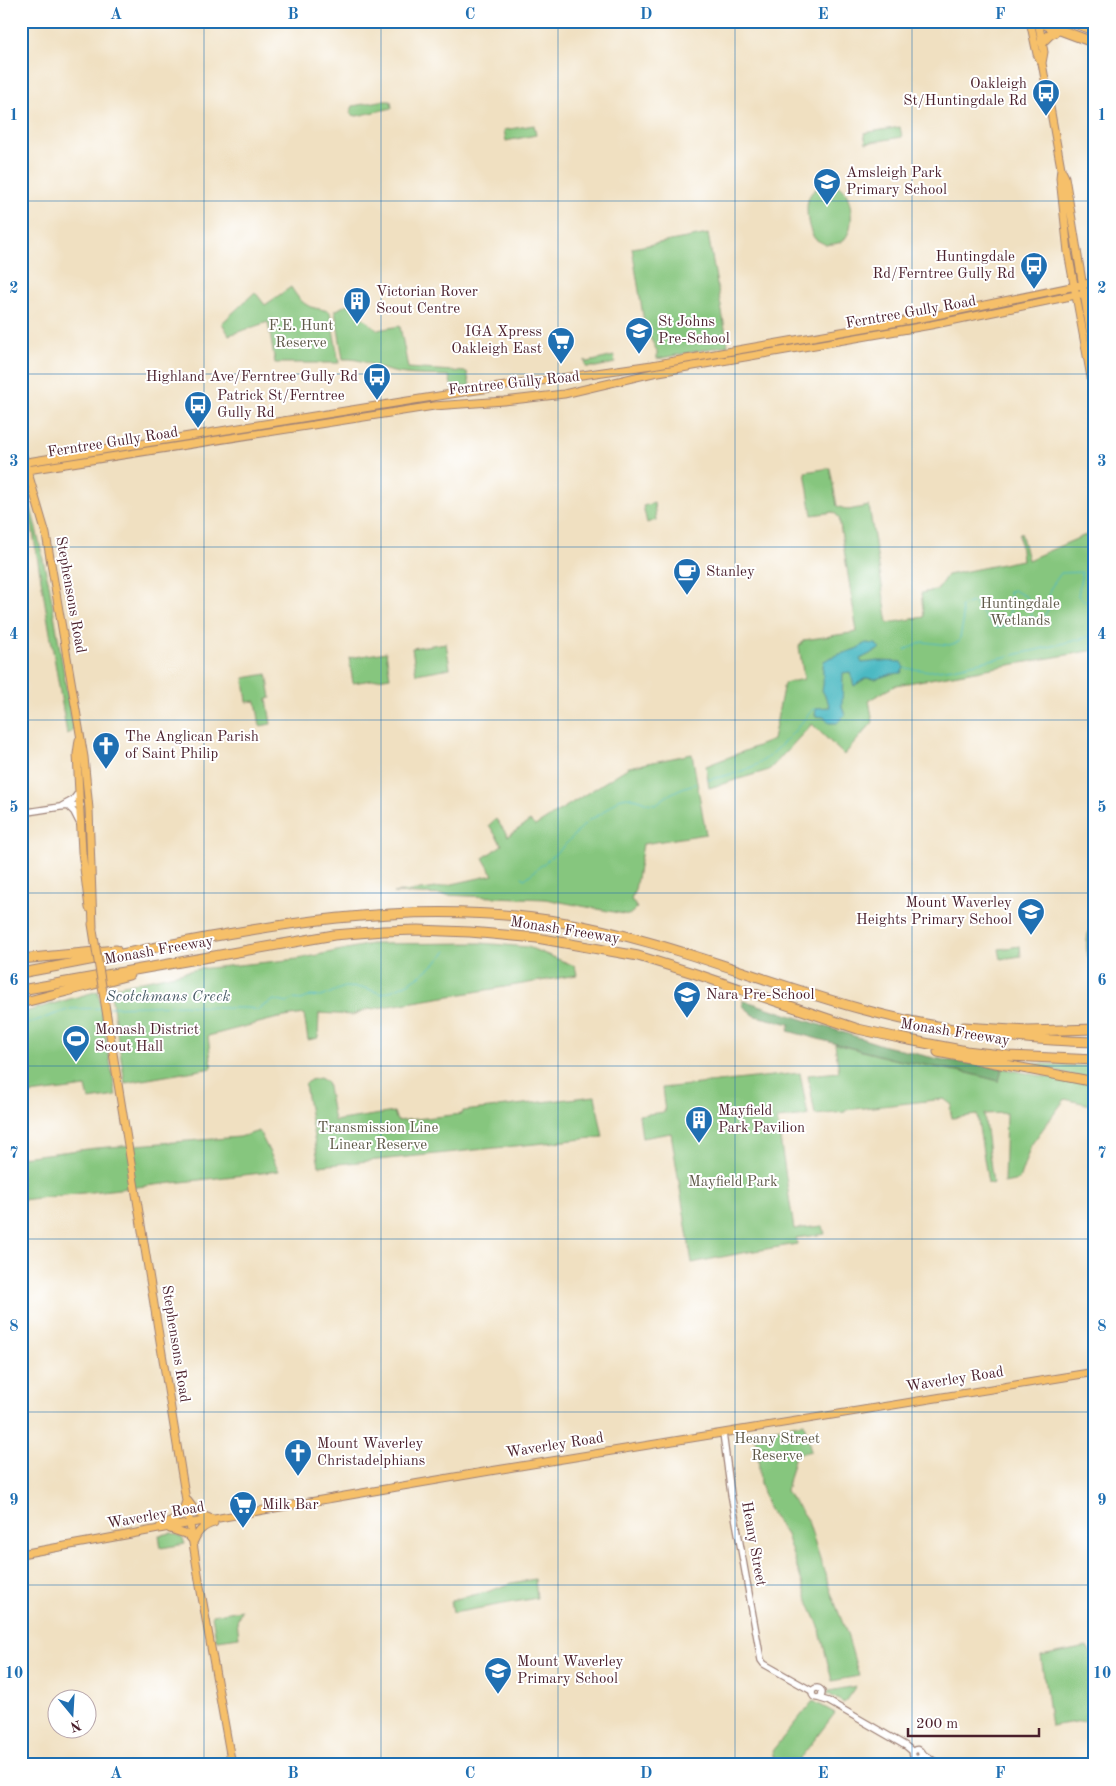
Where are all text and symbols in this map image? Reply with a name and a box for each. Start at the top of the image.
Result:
text: A [110,7,122,23]
text: B [287,7,299,23]
text: C [465,7,475,23]
text: D [640,7,652,23]
text: E [817,7,829,23]
text: F [995,7,1006,23]
place label: Oakleigh St/Huntingdale Rd [903,77,1027,109]
bus stop icon: Oakleigh St/Huntingdale Rd [1031,78,1061,117]
text: 1 [9,108,19,124]
text: 1 [1097,108,1107,124]
place label: Amsleigh Park Primary School [846,166,947,198]
school or university icon: Amsleigh Park Primary School [812,167,842,206]
place label: Huntingdale Rd/Ferntree Gully Rd [872,250,1015,282]
bus stop icon: Huntingdale Rd/Ferntree Gully Rd [1019,251,1049,290]
text: 2 [9,281,19,297]
text: 2 [1097,281,1107,297]
place label: Victorian Rover Scout Centre [376,285,478,317]
building icon: Victorian Rover Scout Centre [342,286,372,325]
street label: Ferntree Gully Road [845,294,978,332]
place label: St Johns Pre-School [658,315,730,347]
school or university icon: St Johns Pre-School [624,316,654,355]
park label: F.E. Hunt Reserve [268,319,334,351]
place label: IGA Xpress Oakleigh East [451,325,542,357]
supermarket icon: IGA Xpress Oakleigh East [546,326,576,365]
bus stop icon: Highland Ave/Ferntree Gully Rd [362,362,392,401]
place label: Highland Ave/Ferntree Gully Rd [146,370,358,385]
street label: Ferntree Gully Road [448,370,581,398]
place label: Patrick St/Ferntree Gully Rd [217,389,345,421]
bus stop icon: Patrick St/Ferntree Gully Rd [183,390,213,429]
street label: Ferntree Gully Road [47,425,180,461]
text: 3 [9,454,19,470]
text: 3 [1097,454,1107,470]
street label: Stephensons Road [52,535,88,655]
cafe icon: Stanley [672,557,702,596]
place label: Stanley [706,565,755,580]
park label: Huntingdale Wetlands [980,597,1060,629]
text: 4 [9,627,19,643]
text: 4 [1097,627,1107,643]
place label: The Anglican Parish of Saint Philip [125,730,259,762]
church icon: The Anglican Parish of Saint Philip [91,731,121,770]
text: 5 [9,800,19,816]
text: 5 [1097,800,1107,816]
place label: Mount Waverley Heights Primary School [856,896,1012,928]
school or university icon: Mount Waverley Heights Primary School [1016,897,1046,936]
street label: Monash Freeway [509,915,621,947]
street label: Monash Freeway [103,934,215,968]
text: 6 [9,973,19,989]
text: 6 [1097,973,1107,989]
school or university icon: Nara Pre-School [672,980,702,1019]
place label: Nara Pre-School [706,988,814,1003]
water label: Scotchmans Creek [106,989,230,1005]
street label: Monash Freeway [899,1017,1011,1049]
place label: Monash District Scout Hall [95,1023,199,1055]
sports icon: Monash District Scout Hall [61,1024,91,1063]
place label: Mayfield Park Pavilion [718,1104,805,1136]
building icon: Mayfield Park Pavilion [684,1105,714,1144]
park label: Transmission Line Linear Reserve [318,1121,438,1153]
text: 7 [9,1146,19,1162]
text: 7 [1097,1146,1107,1162]
park label: Mayfield Park [688,1175,778,1190]
street label: Stephensons Road [158,1284,192,1404]
text: 8 [9,1319,19,1335]
text: 8 [1097,1319,1107,1335]
street label: Waverley Road [905,1365,1005,1395]
street label: Waverley Road [505,1431,605,1461]
park label: Heany Street Reserve [734,1432,820,1464]
place label: Mount Waverley Christadelphians [317,1437,425,1469]
church icon: Mount Waverley Christadelphians [283,1438,313,1477]
supermarket icon: Milk Bar [228,1490,258,1529]
text: 9 [9,1493,19,1509]
text: 9 [1097,1493,1107,1509]
place label: Milk Bar [262,1498,319,1513]
street label: Waverley Road [106,1500,206,1532]
street label: Heany Street [738,1500,768,1588]
place label: Mount Waverley Primary School [517,1655,624,1687]
school or university icon: Mount Waverley Primary School [483,1656,513,1695]
text: 10 [5,1666,23,1682]
text: 10 [1093,1666,1111,1682]
north arrow [48,1688,98,1738]
scale bar [908,1706,1040,1738]
text: N [68,1717,83,1734]
text: 200 m [916,1717,958,1732]
text: A [110,1766,122,1782]
text: B [287,1766,299,1782]
text: C [465,1766,475,1782]
text: D [640,1766,652,1782]
text: E [817,1766,829,1782]
text: F [995,1766,1006,1782]

